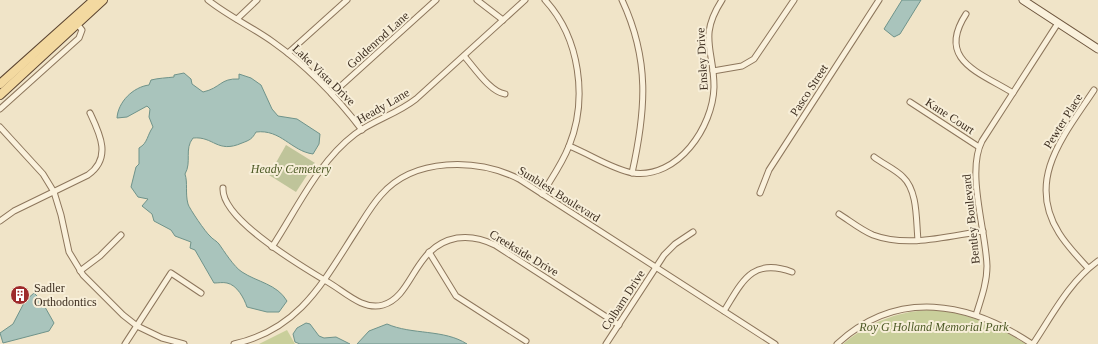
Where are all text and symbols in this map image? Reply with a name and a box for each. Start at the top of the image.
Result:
street label: Goldenrod Lane [344,9,412,71]
street label: Ensley Drive [693,27,711,91]
street label: Lake Vista Drive [290,42,358,108]
street label: Pasco Street [787,61,831,119]
street label: Heady Lane [354,85,412,127]
street label: Pewter Place [1041,91,1085,151]
street label: Kane Court [923,95,978,137]
park label: Heady Cemetery [250,162,332,176]
street label: Sunblest Boulevard [515,163,603,225]
street label: Bentley Boulevard [959,173,983,265]
street label: Creekside Drive [487,227,561,279]
street label: Colbarn Drive [598,267,648,333]
place label: Sadler Orthodontics [34,281,97,309]
building icon: Sadler Orthodontics [9,284,31,306]
park label: Roy G Holland Memorial Park [858,320,1009,334]

